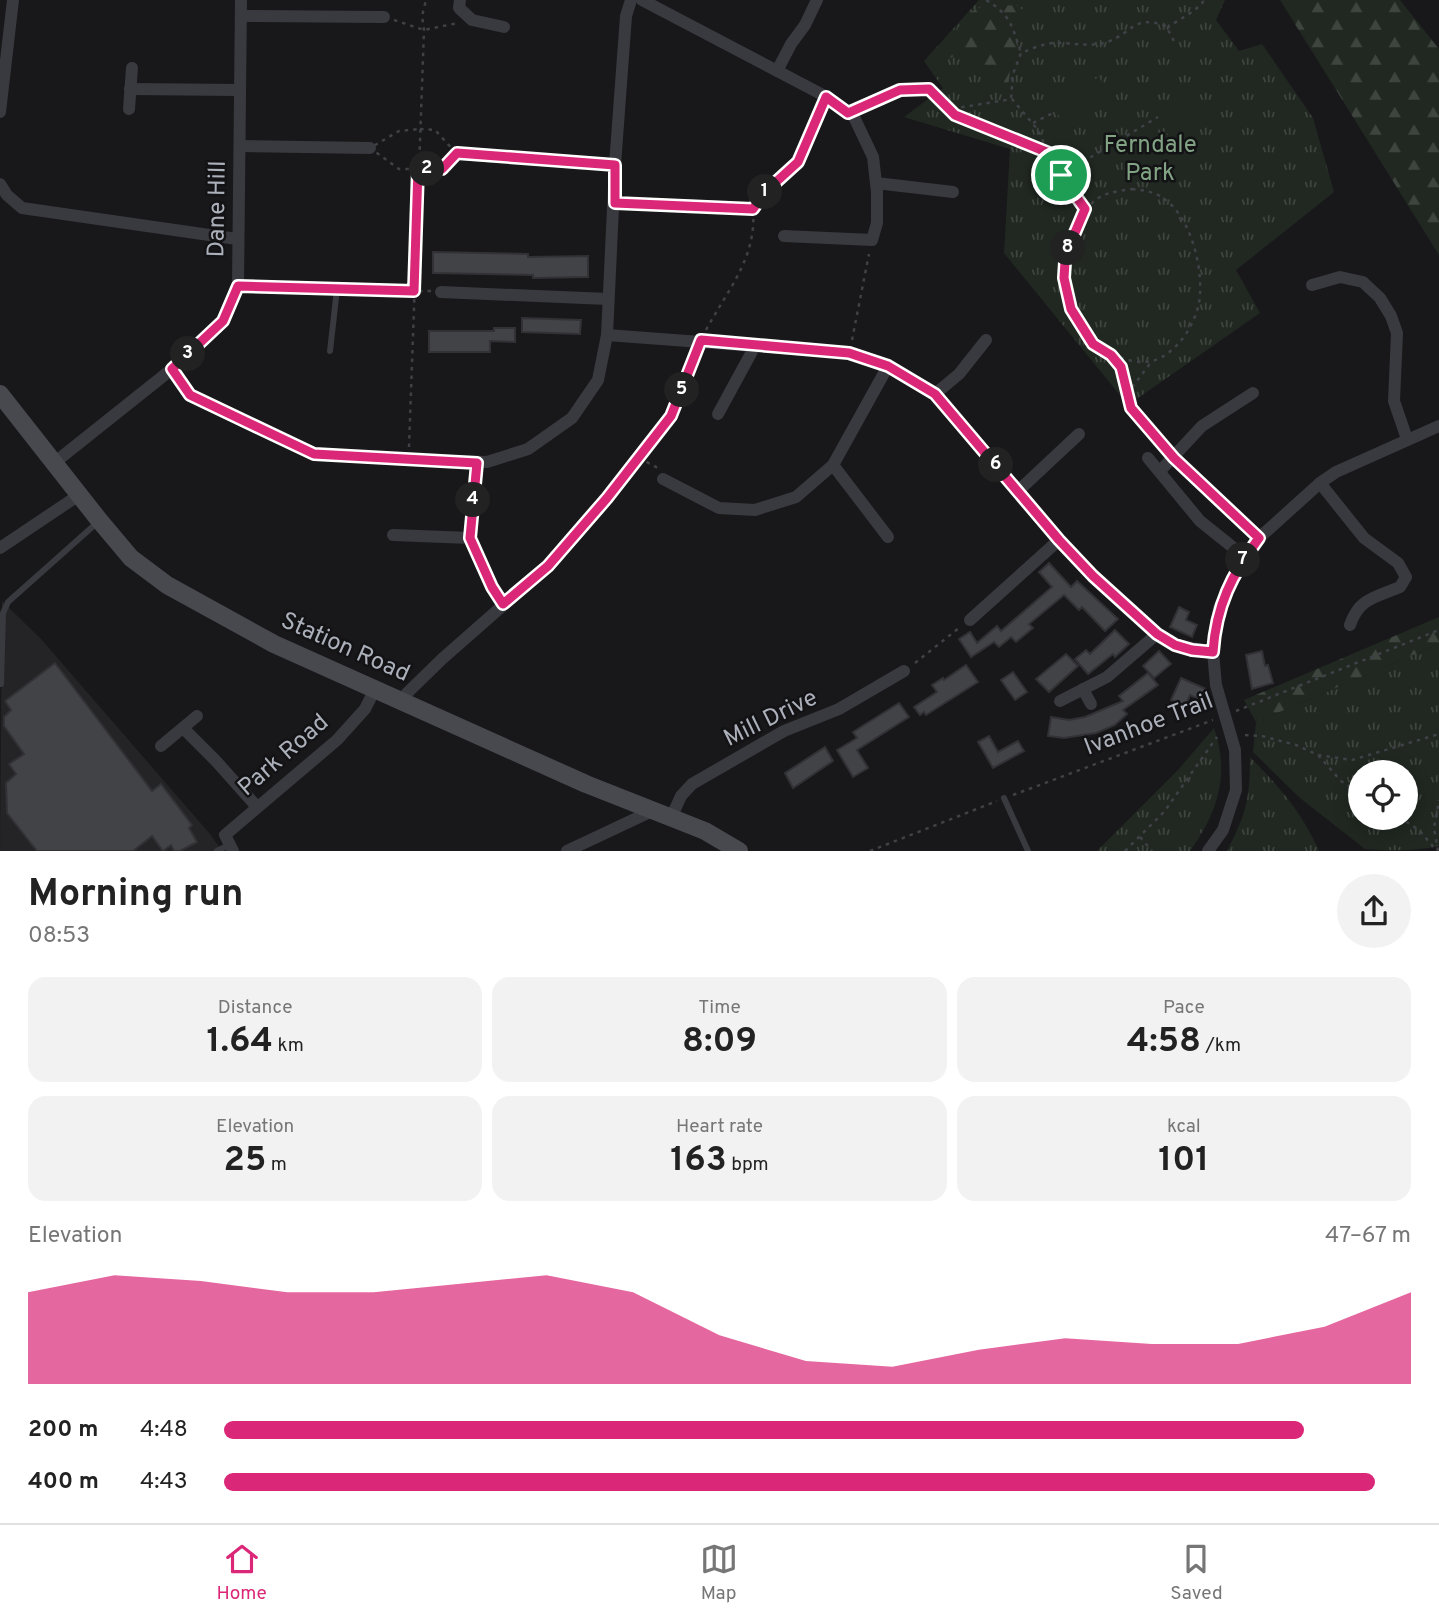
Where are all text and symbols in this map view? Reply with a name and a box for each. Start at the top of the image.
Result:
park label: Ferndale Park [1103,131,1197,189]
pin [1031,145,1091,205]
pin: 2 [410,152,444,186]
text: 2 [421,156,432,180]
icon: arrive [1042,156,1080,194]
street label: Dane Hill [202,160,234,258]
pin: 1 [748,174,782,210]
text: 1 [761,179,768,203]
pin: 8 [1050,230,1086,266]
text: 8 [1062,235,1073,259]
pin: 3 [170,336,206,372]
text: 3 [182,341,193,365]
pin: 5 [664,372,700,408]
text: 5 [676,377,687,401]
pin: 6 [978,448,1014,482]
text: 6 [990,452,1001,476]
pin: 4 [456,482,490,518]
text: 4 [466,487,479,511]
pin: 7 [1226,542,1260,578]
text: 7 [1237,547,1248,571]
street label: Station Road [276,606,414,690]
street label: Mill Drive [719,683,823,755]
street label: Ivanhoe Trail [1080,687,1218,763]
street label: Park Road [232,708,336,804]
map controls [1348,760,1418,830]
button: locate [1348,760,1418,830]
text: Morning run [28,871,244,920]
button: share [1337,874,1411,948]
text: 08:53 [28,922,90,951]
text: Distance [218,996,292,1020]
text: Time [698,996,741,1020]
text: Pace [1163,996,1205,1020]
text: 1.64 [206,1020,273,1064]
text: 8:09 [682,1020,757,1064]
text: 4:58 [1127,1020,1201,1064]
text: km [273,1034,304,1058]
text: /km [1201,1034,1241,1058]
text: Elevation [216,1115,294,1139]
text: Heart rate [676,1115,763,1139]
text: kcal [1167,1115,1201,1139]
text: 25 [223,1139,266,1183]
text: 163 [670,1139,727,1183]
text: 101 [1158,1139,1209,1183]
text: m [266,1153,287,1177]
text: bpm [727,1153,769,1177]
text: Elevation [28,1222,123,1251]
text: 47–67 m [1325,1222,1411,1251]
text: 200 m [28,1416,98,1445]
text: 4:48 [140,1416,188,1445]
text: 400 m [28,1468,99,1497]
text: 4:43 [140,1468,188,1497]
tab: Home [216,1540,267,1606]
tab: Map [700,1540,738,1606]
tab: Saved [1170,1540,1223,1606]

